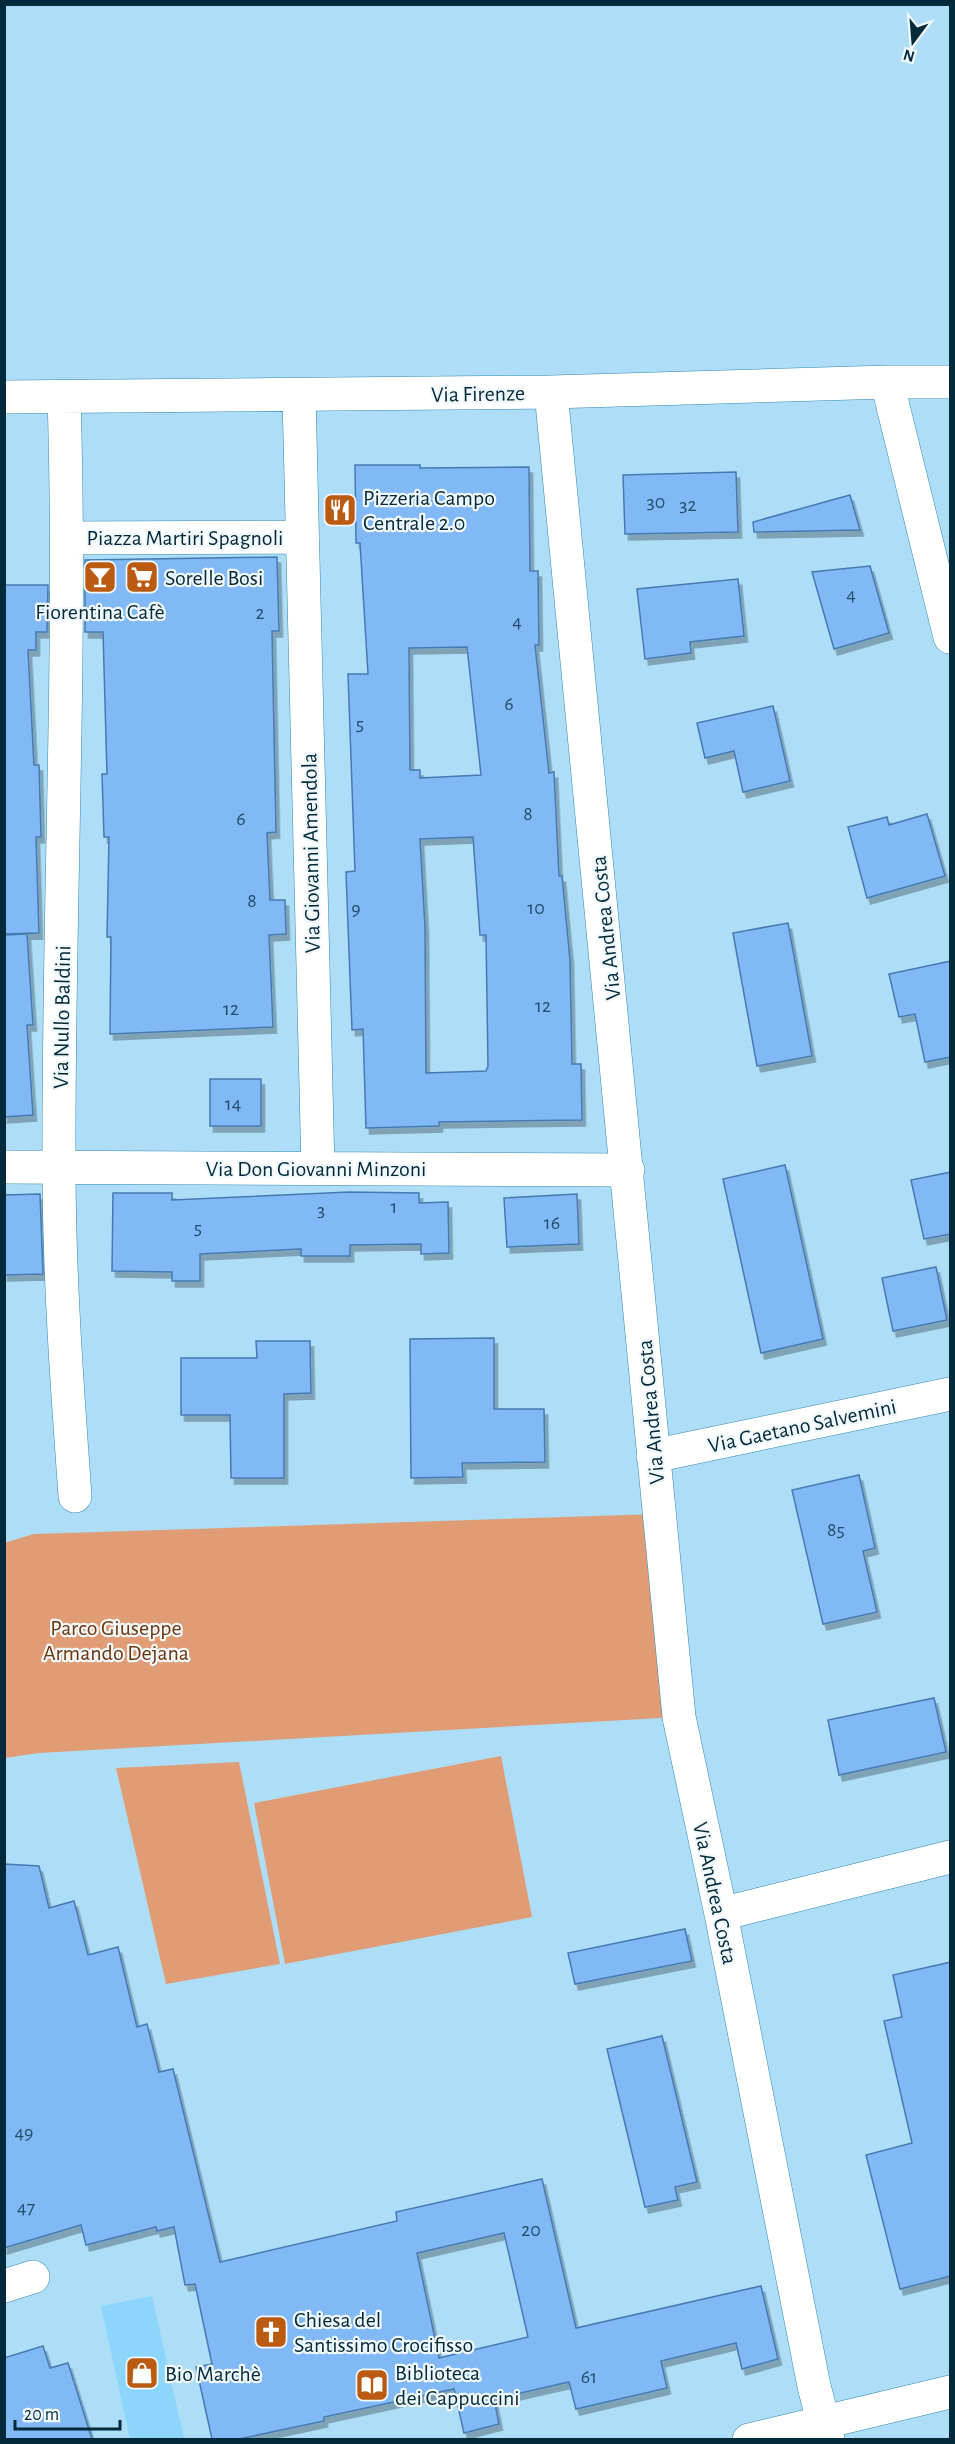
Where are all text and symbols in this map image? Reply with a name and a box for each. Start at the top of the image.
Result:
north arrow [883,12,943,72]
text: N [902,46,917,65]
street label: Via Firenze [431,382,525,406]
place label: Pizzeria Campo Centrale 2.0 [363,487,495,534]
restaurant icon: Pizzeria Campo Centrale 2.0 [322,492,358,528]
house number: 30 [647,492,665,512]
house number: 32 [679,495,697,515]
street label: Piazza Martiri Spagnoli [87,527,283,549]
bar icon: Fiorentina Cafè [82,559,118,595]
supermarket icon: Sorelle Bosi [124,559,160,595]
place label: Sorelle Bosi [165,567,263,589]
house number: 4 [846,585,856,605]
place label: Fiorentina Cafè [35,601,165,623]
house number: 2 [255,603,265,623]
house number: 4 [512,612,522,632]
house number: 6 [504,694,514,714]
house number: 5 [356,714,364,734]
street label: Via Giovanni Amendola [298,753,324,953]
house number: 8 [523,804,533,824]
house number: 6 [236,809,246,829]
street label: Via Andrea Costa [587,855,625,1001]
house number: 8 [247,891,257,911]
house number: 10 [527,898,545,918]
house number: 9 [351,899,361,919]
street label: Via Nullo Baldini [50,945,74,1089]
house number: 12 [535,996,551,1016]
house number: 12 [223,999,239,1019]
house number: 14 [225,1094,241,1114]
street label: Via Don Giovanni Minzoni [206,1158,426,1180]
house number: 1 [391,1197,397,1217]
house number: 3 [317,1200,325,1220]
house number: 16 [544,1213,560,1233]
house number: 5 [194,1218,202,1238]
street label: Via Andrea Costa [634,1339,668,1485]
street label: Via Gaetano Salvemini [706,1395,898,1457]
house number: 85 [827,1520,845,1540]
park label: Parco Giuseppe Armando Dejana [43,1617,189,1664]
street label: Via Andrea Costa [689,1820,741,1966]
house number: 49 [14,2123,34,2143]
house number: 47 [17,2198,35,2218]
house number: 20 [521,2220,541,2240]
place label: Chiesa del Santissimo Crocifisso [294,2309,473,2356]
church icon: Chiesa del Santissimo Crocifisso [253,2314,289,2350]
shop icon: Bio Marchè [124,2355,160,2391]
place label: Biblioteca dei Cappuccini [395,2362,520,2409]
place label: Bio Marchè [165,2363,261,2385]
library icon: Biblioteca dei Cappuccini [354,2367,390,2403]
house number: 61 [581,2367,597,2387]
scale bar [15,2393,120,2431]
text: 20 m [24,2406,59,2424]

